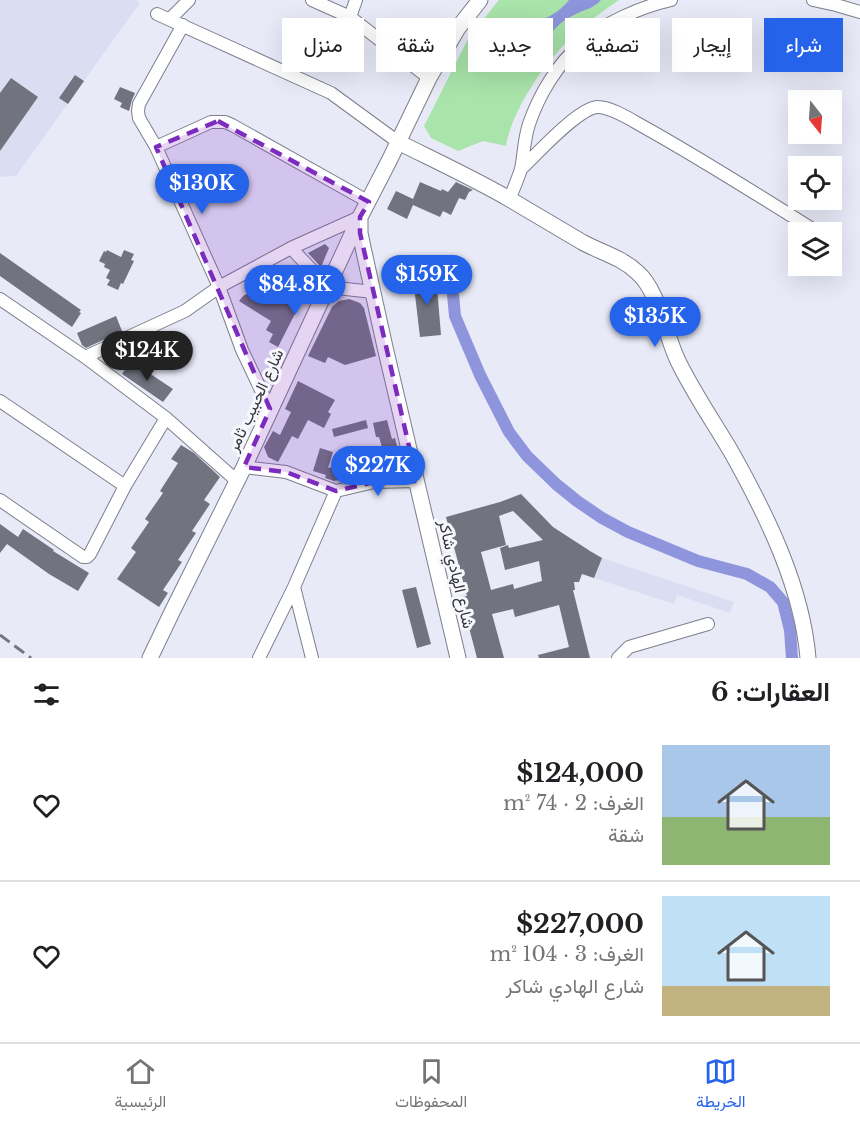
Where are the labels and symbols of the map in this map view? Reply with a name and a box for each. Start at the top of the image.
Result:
north arrow [788,90,842,144]
pin: $130K [160,164,244,215]
pin: $159K [385,255,469,306]
pin: $84.8K [246,265,344,316]
pin: $135K [613,297,697,348]
pin: $124K [105,331,189,382]
street label: شارع الحبيب ثامر [222,345,289,456]
pin: $227K [336,446,420,497]
street label: شارع الهادي شاكر [431,517,479,631]

